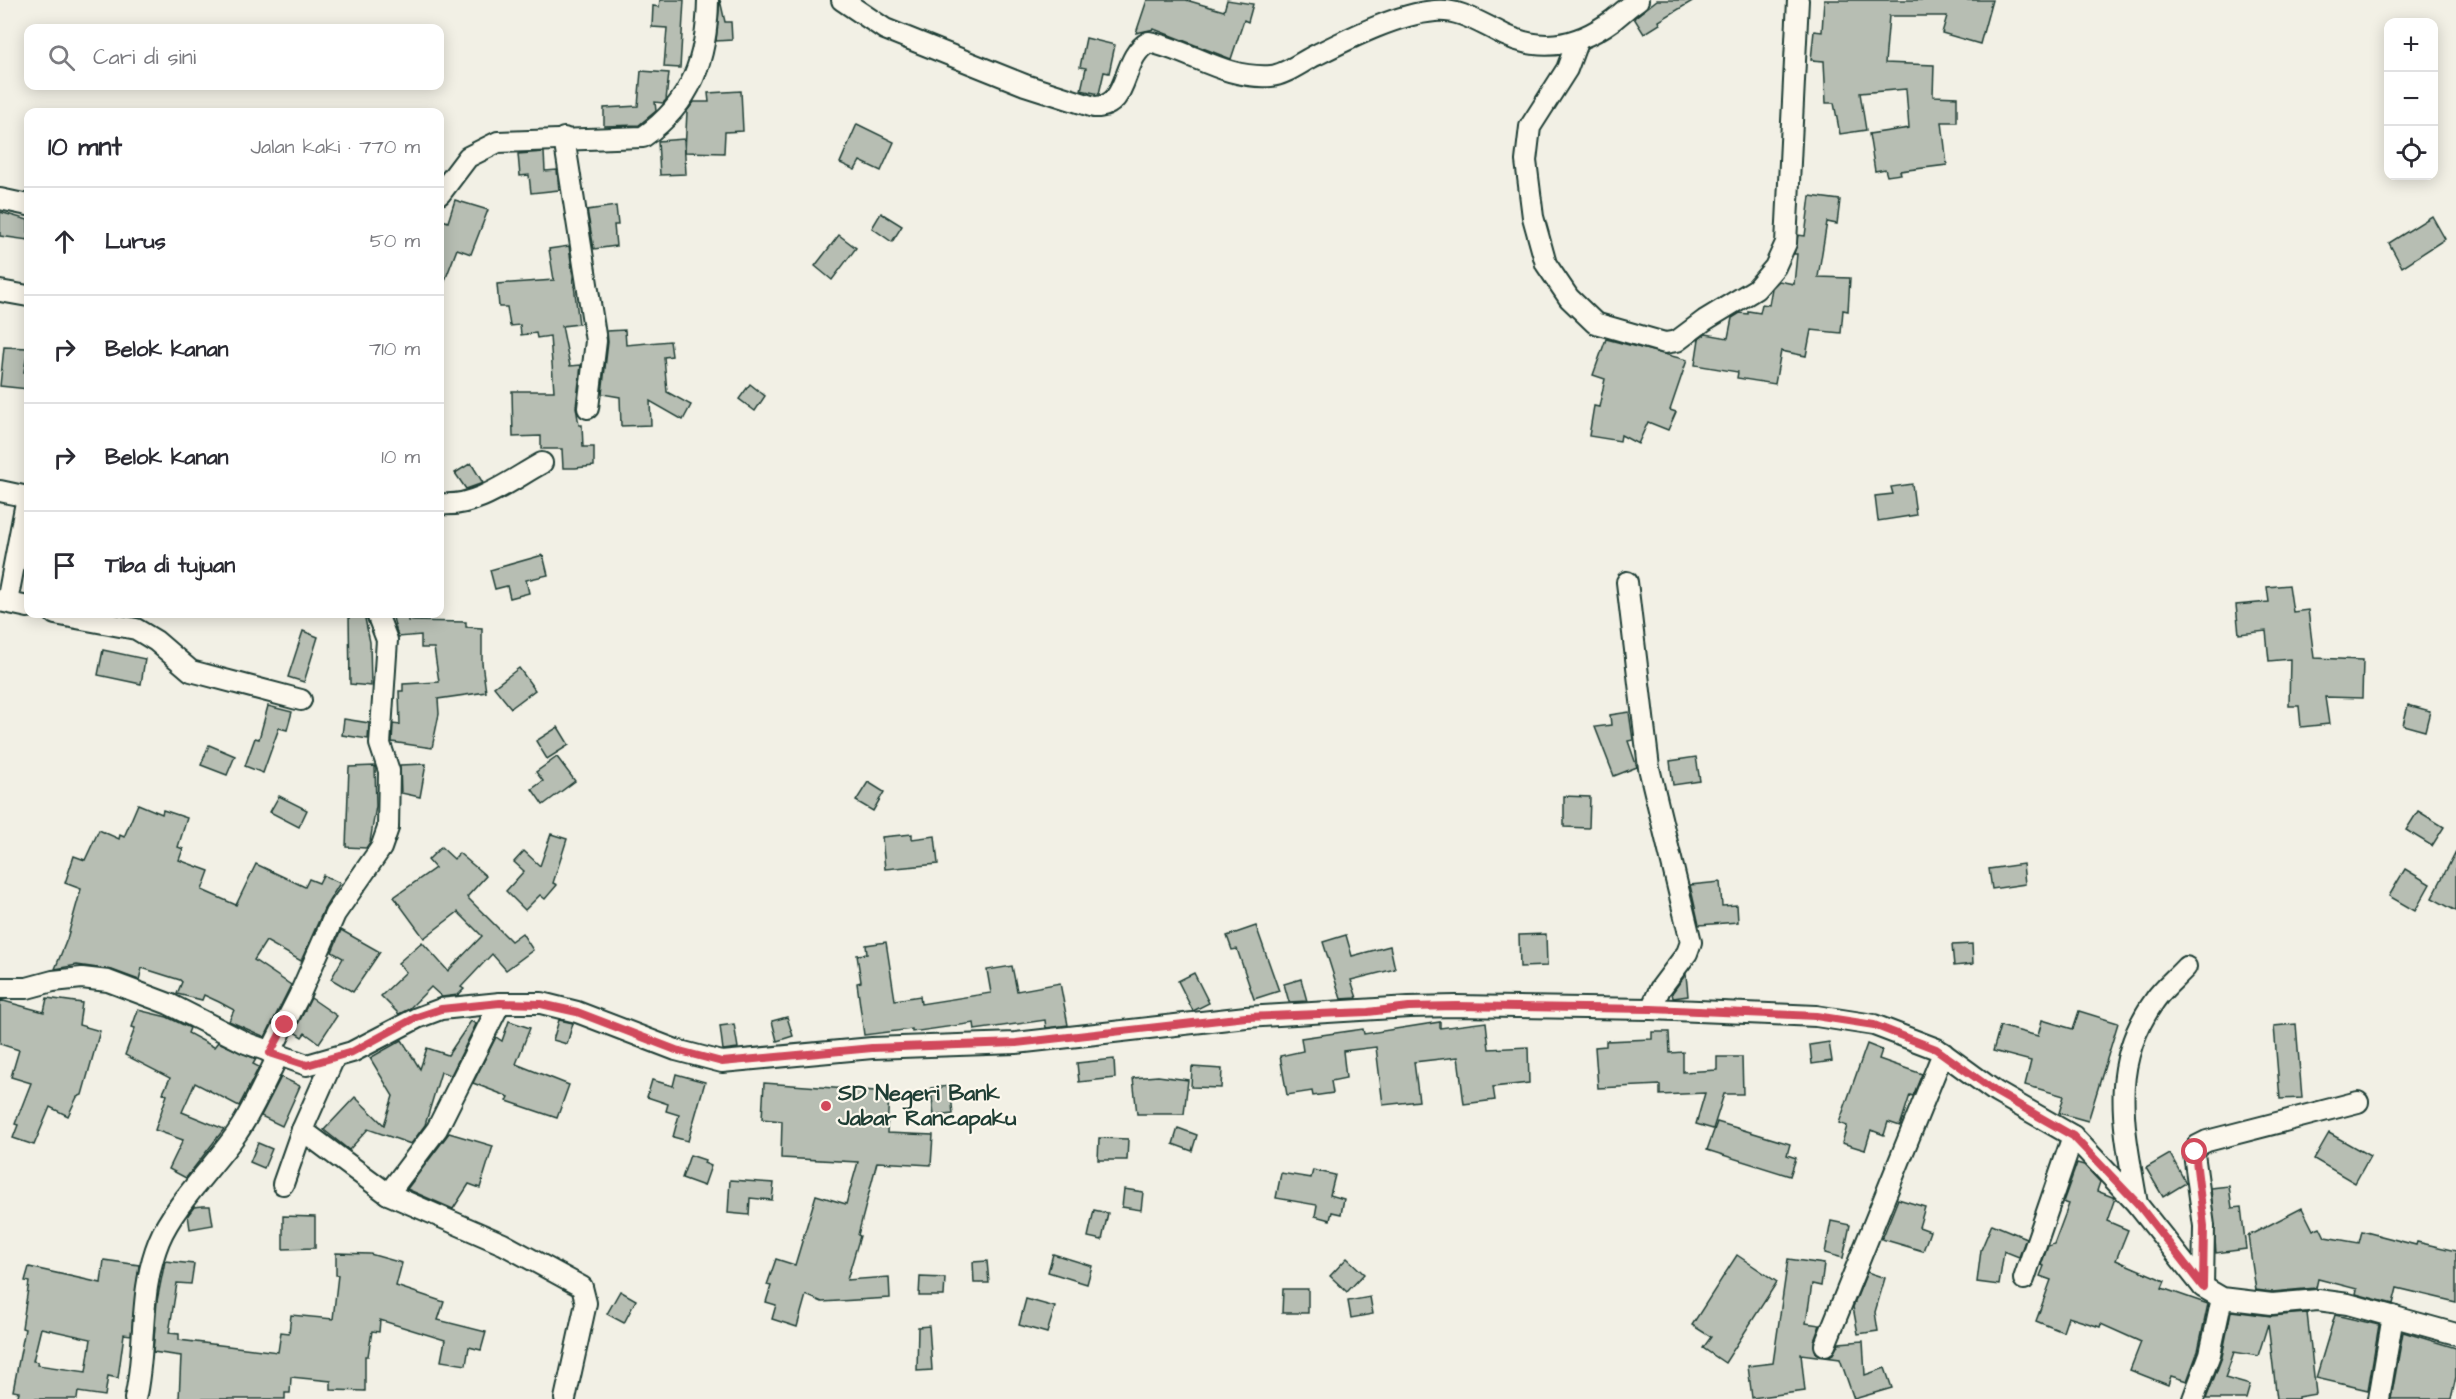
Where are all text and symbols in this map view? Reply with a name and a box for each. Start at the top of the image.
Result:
map controls [2384,18,2438,180]
button: + [2384,18,2438,72]
search box [24,24,444,90]
icon: search [45,41,78,74]
text: Cari di sini [93,42,196,73]
button: − [2384,72,2438,126]
button: locate [2384,126,2438,180]
text: 10 mnt [48,129,122,165]
text: Jalan kaki · 770 m [251,133,420,161]
icon: ahead [48,225,81,258]
text: Lurus [105,226,166,257]
text: 50 m [370,227,420,255]
icon: right [48,333,81,366]
text: Belok kanan [105,334,229,365]
text: 710 m [369,335,420,363]
icon: right [48,441,81,474]
text: Belok kanan [105,442,229,473]
text: 10 m [381,443,420,471]
icon: arrive [48,549,81,582]
text: Tiba di tujuan [105,550,235,581]
route end [271,1011,297,1037]
place label: SD Negeri Bank Jabar Rancapaku [837,1078,1016,1134]
marker: SD Negeri Bank Jabar Rancapaku [819,1099,833,1113]
route start [2181,1138,2207,1164]

